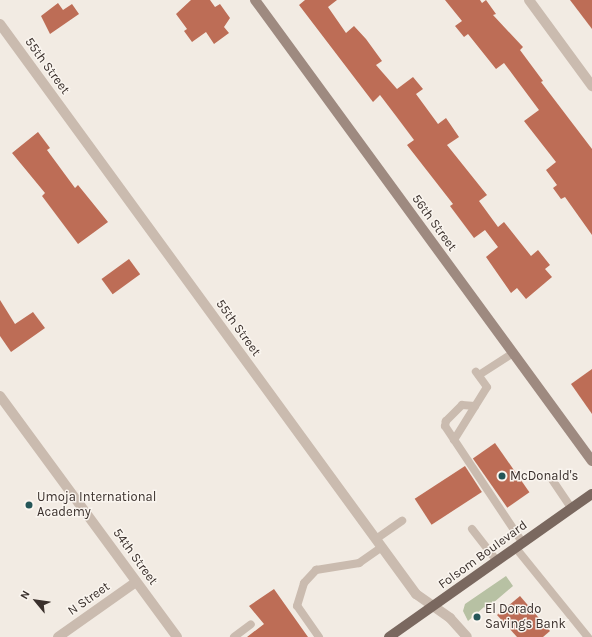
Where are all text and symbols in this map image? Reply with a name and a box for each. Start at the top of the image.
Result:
street label: 55th Street [21,35,73,97]
street label: 56th Street [408,192,460,254]
street label: 55th Street [212,297,264,359]
place label: McDonald's [510,468,578,484]
marker: McDonald's [497,471,507,481]
place label: Umoja International Academy [37,490,156,521]
marker: Umoja International Academy [24,500,34,510]
street label: Folsom Boulevard [436,518,530,592]
street label: 54th Street [109,526,161,588]
street label: N Street [65,579,113,619]
north arrow [16,581,56,621]
text: N [17,588,33,602]
place label: El Dorado Savings Bank [485,602,566,633]
marker: El Dorado Savings Bank [472,612,482,622]

